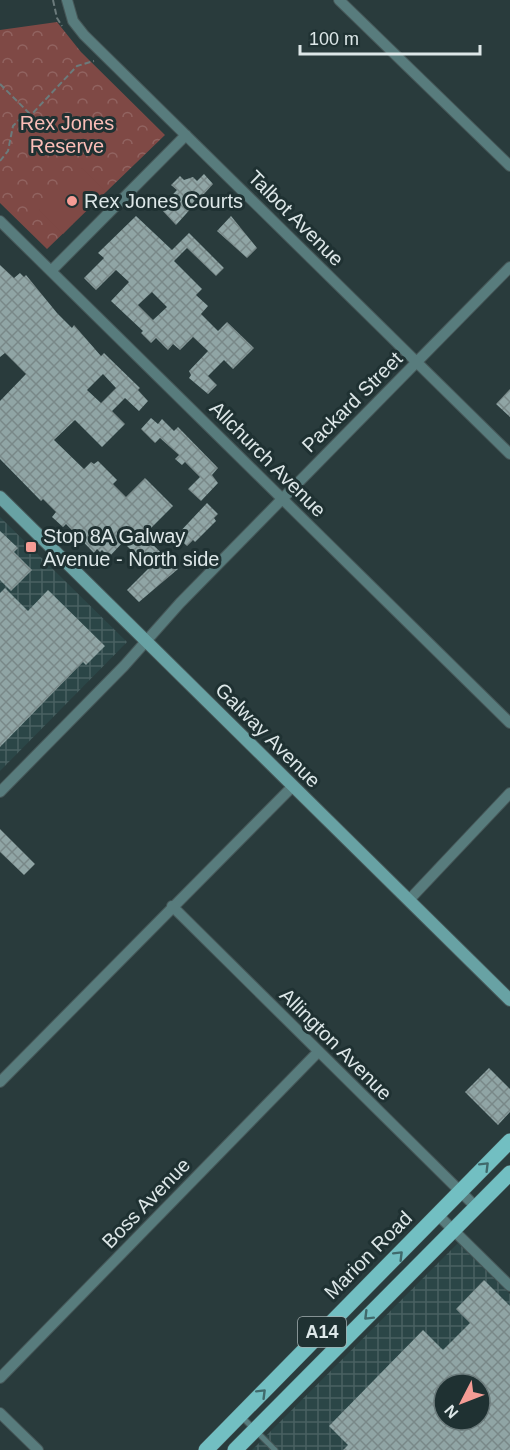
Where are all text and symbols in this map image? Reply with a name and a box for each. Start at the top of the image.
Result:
scale bar [300,18,480,56]
text: 100 m [309,29,359,49]
park label: Rex Jones Reserve [20,112,114,157]
street label: Talbot Avenue [244,166,348,270]
place label: Rex Jones Courts [84,190,243,212]
marker: Rex Jones Courts [65,194,79,208]
street label: Packard Street [297,347,407,457]
street label: Allchurch Avenue [206,397,330,521]
place label: Stop 8A Galway Avenue - North side [43,525,219,570]
marker: Stop 8A Galway Avenue - North side [24,540,38,554]
street label: Galway Avenue [211,678,325,792]
street label: Allington Avenue [276,984,396,1104]
street label: Boss Avenue [98,1153,194,1253]
one-way arrow [478,1163,489,1174]
street label: Marion Road [320,1207,416,1303]
one-way arrow [391,1251,402,1262]
one-way arrow [364,1310,375,1320]
road number: A14 [298,1317,346,1347]
north arrow [432,1372,492,1432]
one-way arrow [254,1390,265,1401]
text: N [441,1402,461,1422]

